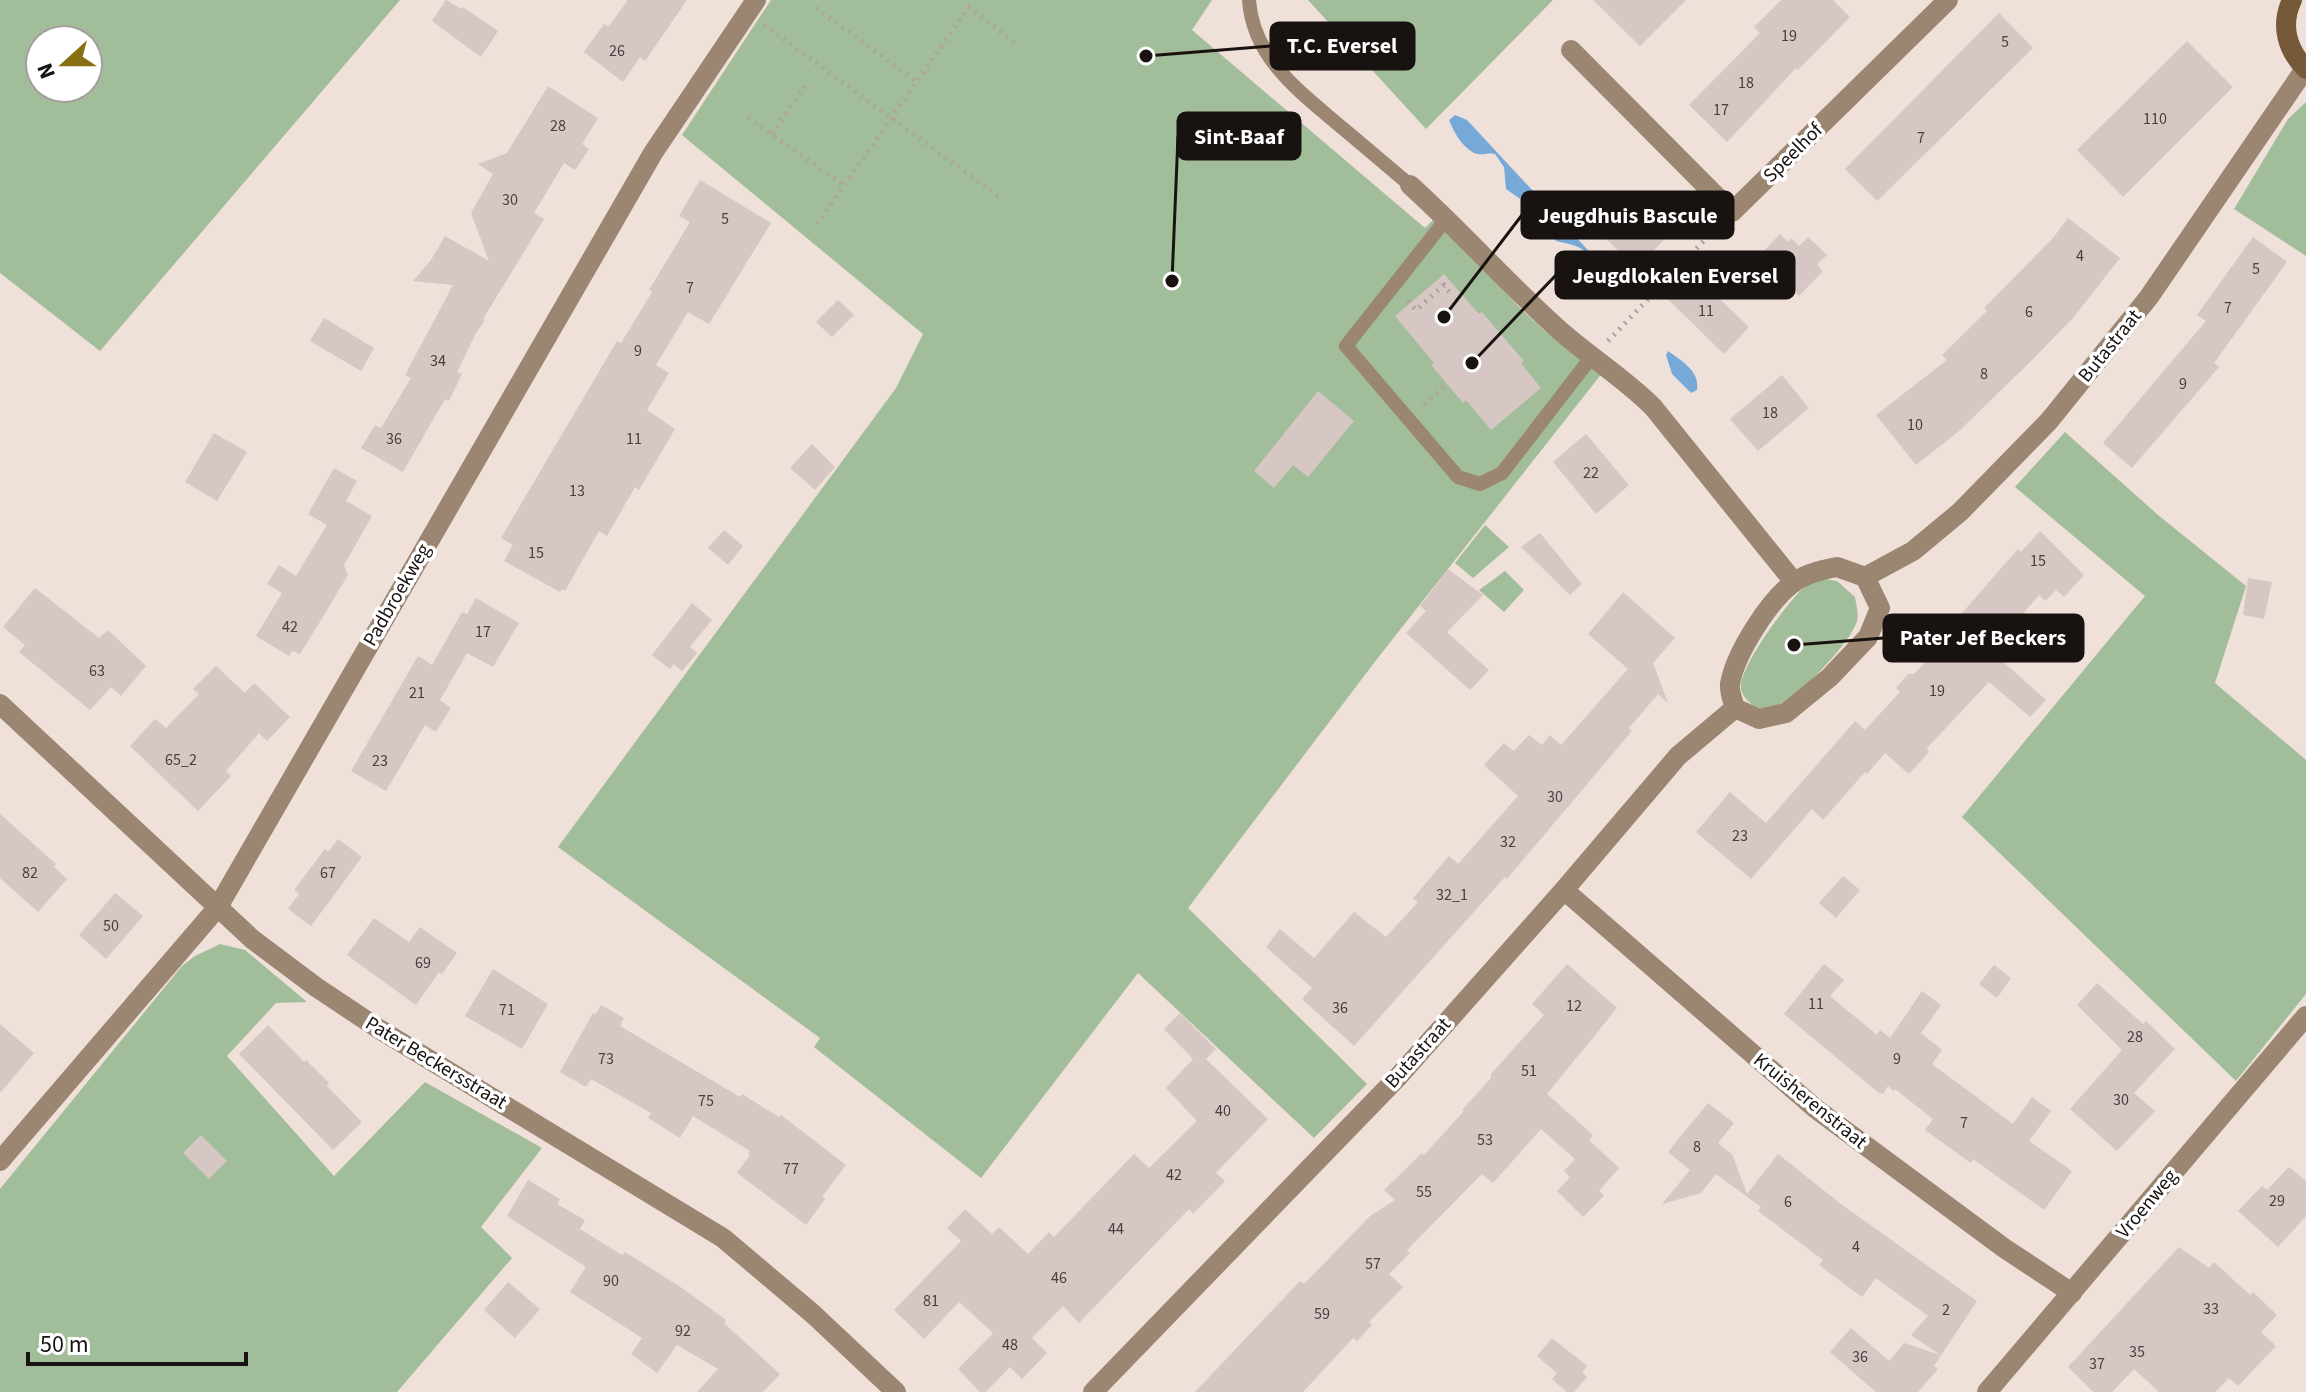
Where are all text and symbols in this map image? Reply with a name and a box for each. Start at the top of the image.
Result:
callout: T.C. Eversel [1271,23,1414,69]
north arrow [24,24,104,104]
house number: 19 [1781,25,1797,47]
text: T.C. Eversel [1287,30,1398,62]
house number: 5 [2001,31,2009,53]
house number: 26 [609,40,625,62]
text: N [29,58,64,83]
house number: 18 [1738,72,1754,94]
house number: 17 [1713,99,1729,121]
house number: 110 [2143,108,2167,130]
callout: Sint-Baaf [1178,113,1300,159]
house number: 28 [550,115,566,137]
street label: Speelhof [1757,116,1830,189]
text: Sint-Baaf [1194,121,1285,153]
house number: 7 [1917,127,1925,149]
house number: 30 [502,189,518,211]
callout: Jeugdhuis Bascule [1522,192,1733,238]
text: Jeugdhuis Bascule [1538,200,1718,232]
house number: 5 [721,208,729,230]
house number: 4 [2076,245,2084,267]
callout: Jeugdlokalen Eversel [1556,252,1794,298]
house number: 5 [2252,258,2260,280]
text: Jeugdlokalen Eversel [1572,260,1779,292]
house number: 7 [686,277,694,299]
house number: 7 [2224,297,2232,319]
house number: 11 [1698,300,1714,322]
house number: 6 [2025,301,2033,323]
street label: Butastraat [2072,303,2148,389]
house number: 9 [634,340,642,362]
house number: 34 [430,350,446,372]
house number: 8 [1980,363,1988,385]
house number: 9 [2179,373,2187,395]
house number: 18 [1762,402,1778,424]
house number: 10 [1907,414,1923,436]
house number: 36 [386,428,402,450]
house number: 11 [626,428,642,450]
house number: 22 [1583,462,1599,484]
house number: 13 [569,480,585,502]
street label: Padbroekweg [356,539,438,651]
house number: 15 [528,542,544,564]
house number: 15 [2030,550,2046,572]
callout: Pater Jef Beckers [1884,615,2083,661]
house number: 42 [282,616,298,638]
house number: 17 [475,621,491,643]
text: Pater Jef Beckers [1900,622,2067,654]
house number: 63 [89,660,105,682]
house number: 19 [1929,680,1945,702]
house number: 21 [409,682,425,704]
house number: 65_2 [165,749,197,771]
house number: 23 [372,750,388,772]
house number: 30 [1547,786,1563,808]
house number: 23 [1732,825,1748,847]
house number: 32 [1500,831,1516,853]
house number: 82 [22,862,38,884]
house number: 67 [320,862,336,884]
house number: 32_1 [1436,884,1468,906]
house number: 50 [103,915,119,937]
house number: 69 [415,952,431,974]
house number: 11 [1808,993,1824,1015]
house number: 12 [1566,995,1582,1017]
house number: 36 [1332,997,1348,1019]
house number: 71 [499,999,515,1021]
street label: Pater Beckersstraat [360,1010,512,1117]
street label: Butastraat [1379,1011,1458,1095]
house number: 28 [2127,1026,2143,1048]
street label: Kruisherenstraat [1747,1046,1873,1156]
house number: 73 [598,1048,614,1070]
house number: 9 [1893,1048,1901,1070]
house number: 51 [1521,1060,1537,1082]
house number: 30 [2113,1089,2129,1111]
house number: 75 [698,1090,714,1112]
house number: 40 [1215,1100,1231,1122]
house number: 7 [1960,1112,1968,1134]
house number: 53 [1477,1129,1493,1151]
house number: 8 [1693,1136,1701,1158]
house number: 77 [783,1158,799,1180]
street label: Vroenweg [2110,1163,2184,1245]
house number: 42 [1166,1164,1182,1186]
house number: 55 [1416,1181,1432,1203]
house number: 29 [2269,1190,2285,1212]
house number: 6 [1784,1191,1792,1213]
house number: 44 [1108,1218,1124,1240]
house number: 4 [1852,1236,1860,1258]
house number: 57 [1365,1253,1381,1275]
house number: 46 [1051,1267,1067,1289]
house number: 90 [603,1270,619,1292]
house number: 81 [923,1290,939,1312]
house number: 33 [2203,1298,2219,1320]
house number: 2 [1942,1299,1950,1321]
house number: 59 [1314,1303,1330,1325]
scale bar [28,1316,246,1366]
house number: 92 [675,1320,691,1342]
text: 50 m [40,1327,89,1362]
house number: 48 [1002,1334,1018,1356]
house number: 35 [2129,1341,2145,1363]
house number: 36 [1852,1346,1868,1368]
house number: 37 [2089,1353,2105,1375]

